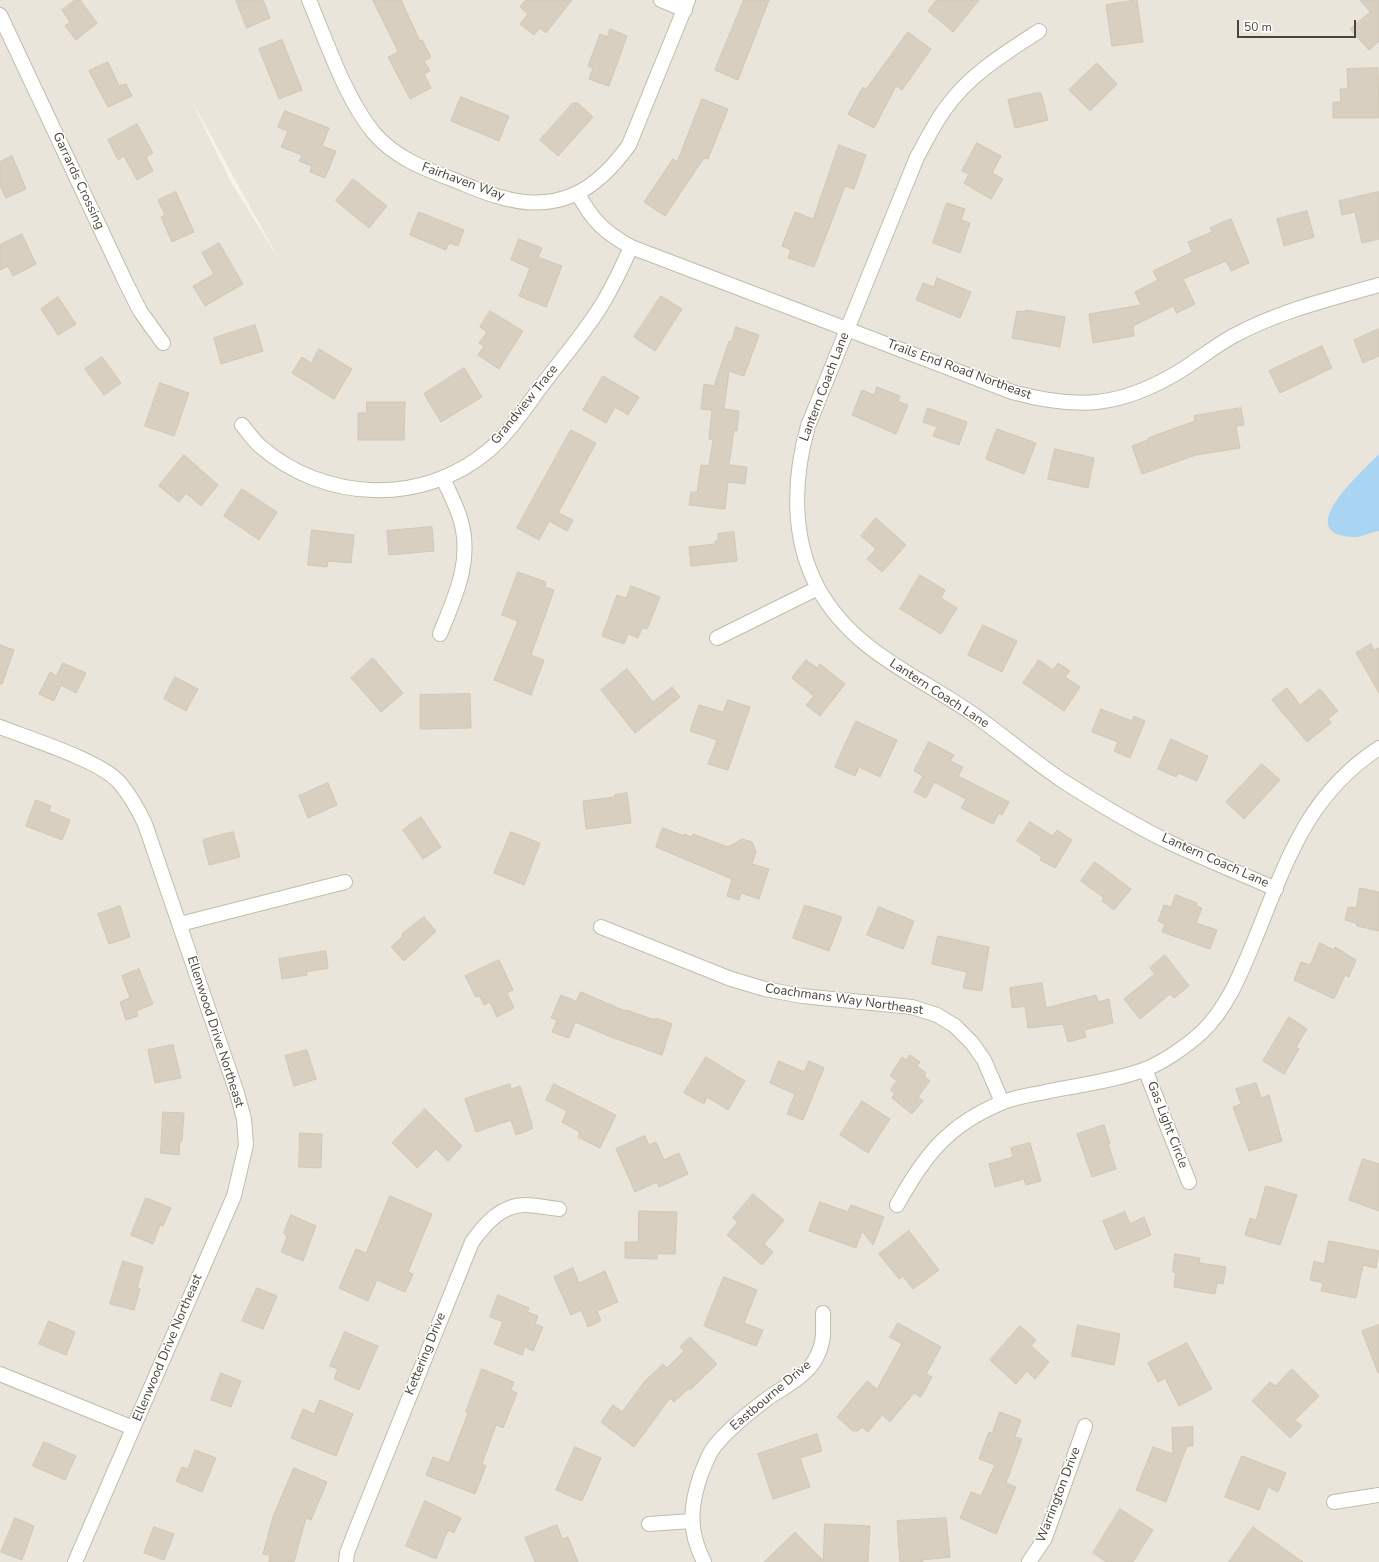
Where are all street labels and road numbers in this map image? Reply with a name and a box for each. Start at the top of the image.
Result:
street label: Garrards Crossing [49,130,107,232]
street label: Fairhaven Way [419,160,507,204]
street label: Lantern Coach Lane [797,330,853,444]
street label: Trails End Road Northeast [885,337,1033,403]
street label: Grandview Trace [488,362,562,448]
street label: Lantern Coach Lane [886,656,992,732]
street label: Lantern Coach Lane [1159,830,1271,892]
street label: Ellenwood Drive Northeast [183,954,247,1110]
street label: Coachmans Way Northeast [764,981,924,1019]
street label: Gas Light Circle [1143,1079,1191,1171]
street label: Ellenwood Drive Northeast [130,1272,206,1424]
street label: Kettering Drive [402,1311,450,1397]
street label: Eastbourne Drive [728,1358,814,1434]
street label: Warrington Drive [1034,1445,1084,1545]

